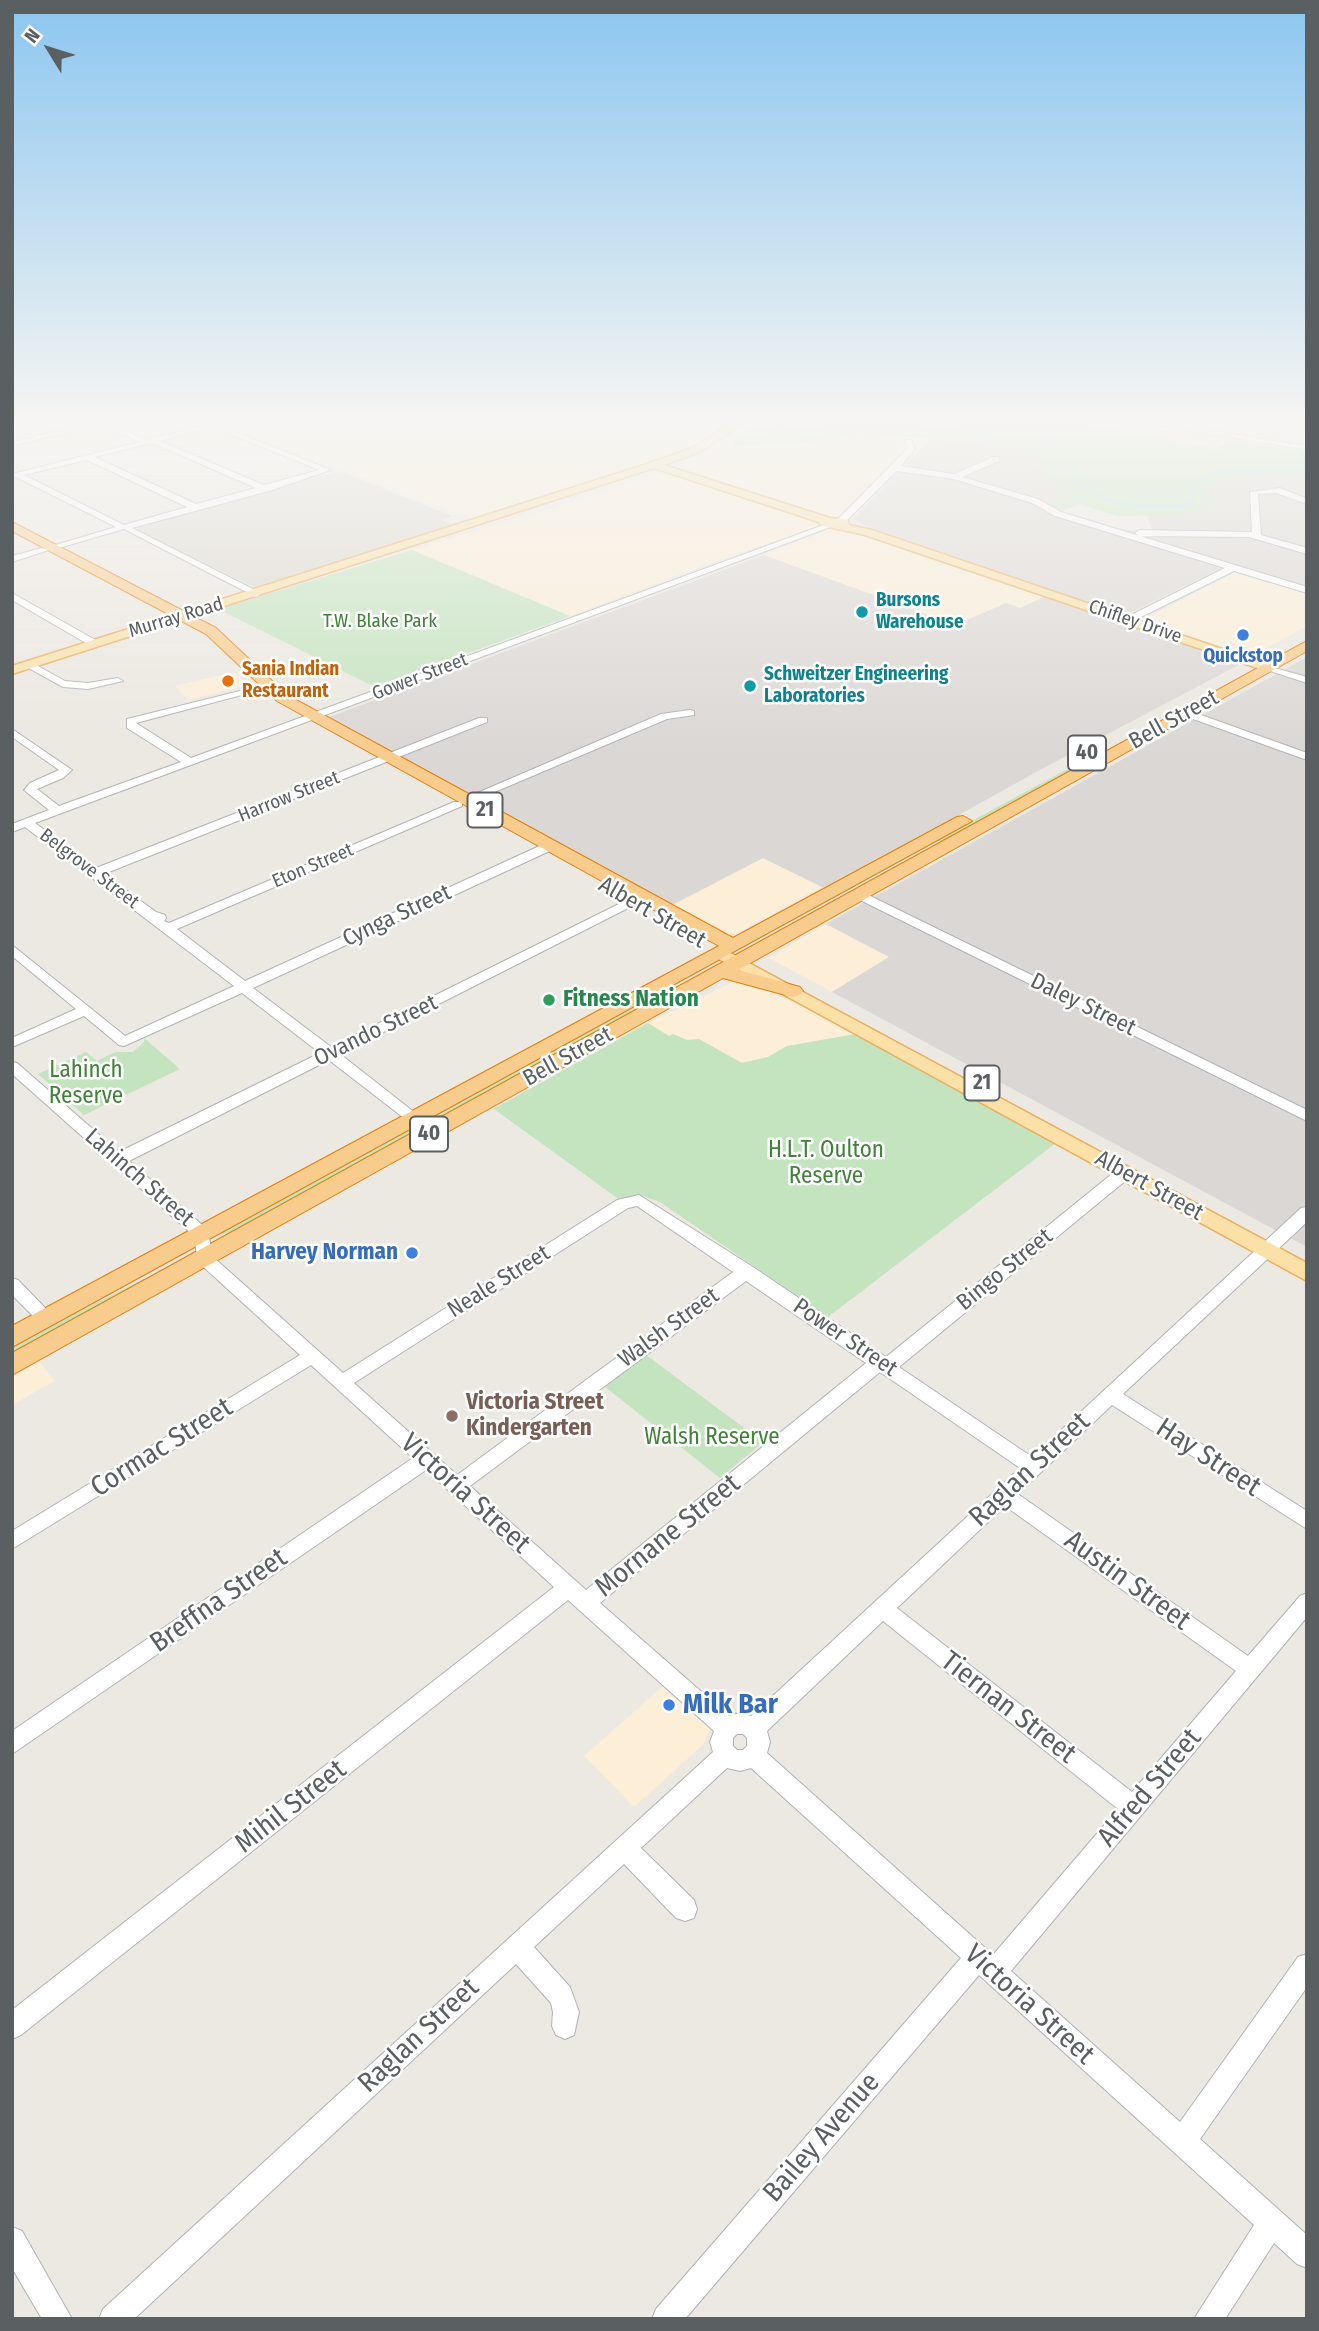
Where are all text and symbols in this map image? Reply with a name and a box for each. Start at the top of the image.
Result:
north arrow [14,14,84,84]
text: N [19,24,45,47]
place label: Bursons Warehouse [876,590,964,634]
street label: Murray Road [126,593,226,643]
street label: Chifley Drive [1085,595,1185,649]
marker: Bursons Warehouse [854,604,870,620]
park label: T.W. Blake Park [323,611,437,633]
marker: Quickstop [1235,627,1251,643]
place label: Quickstop [1203,646,1283,668]
street label: Gower Street [369,648,471,706]
place label: Sania Indian Restaurant [242,659,339,703]
place label: Schweitzer Engineering Laboratories [764,664,948,708]
marker: Sania Indian Restaurant [220,673,236,689]
marker: Schweitzer Engineering Laboratories [742,678,758,694]
street label: Bell Street [1124,684,1224,756]
road number: 40 [1068,736,1106,770]
street label: Harrow Street [235,766,343,828]
road number: 21 [468,792,503,828]
street label: Belgrove Street [35,824,143,914]
street label: Eton Street [269,839,357,893]
street label: Albert Street [593,871,711,955]
street label: Cynga Street [338,879,456,953]
street label: Daley Street [1026,968,1140,1042]
place label: Fitness Nation [563,986,699,1014]
street label: Ovando Street [310,989,442,1073]
marker: Fitness Nation [541,992,557,1008]
street label: Bell Street [518,1021,618,1093]
park label: Lahinch Reserve [49,1057,123,1111]
road number: 21 [964,1066,1000,1100]
road number: 40 [410,1116,448,1152]
street label: Lahinch Street [79,1123,199,1233]
park label: H.L.T. Oulton Reserve [768,1137,884,1191]
street label: Albert Street [1090,1145,1208,1227]
street label: Bingo Street [952,1223,1058,1317]
place label: Harvey Norman [251,1239,398,1267]
street label: Neale Street [443,1240,555,1324]
marker: Harvey Norman [404,1245,420,1261]
street label: Walsh Street [613,1282,725,1374]
street label: Power Street [788,1293,902,1383]
place label: Victoria Street Kindergarten [466,1389,604,1443]
street label: Cormac Street [85,1391,239,1505]
street label: Raglan Street [963,1406,1097,1534]
marker: Victoria Street Kindergarten [444,1408,460,1424]
street label: Hay Street [1149,1412,1267,1504]
park label: Walsh Reserve [644,1424,780,1452]
street label: Victoria Street [393,1427,537,1561]
street label: Mornane Street [589,1467,747,1605]
street label: Austin Street [1057,1524,1197,1638]
street label: Breffna Street [144,1542,294,1660]
street label: Tiernan Street [934,1645,1082,1771]
place label: Milk Bar [683,1688,778,1722]
marker: Milk Bar [661,1697,677,1713]
street label: Alfred Street [1091,1722,1209,1854]
street label: Mihil Street [229,1753,353,1861]
street label: Victoria Street [957,1938,1101,2072]
street label: Raglan Street [352,1972,486,2100]
street label: Bailey Avenue [757,2066,887,2210]

